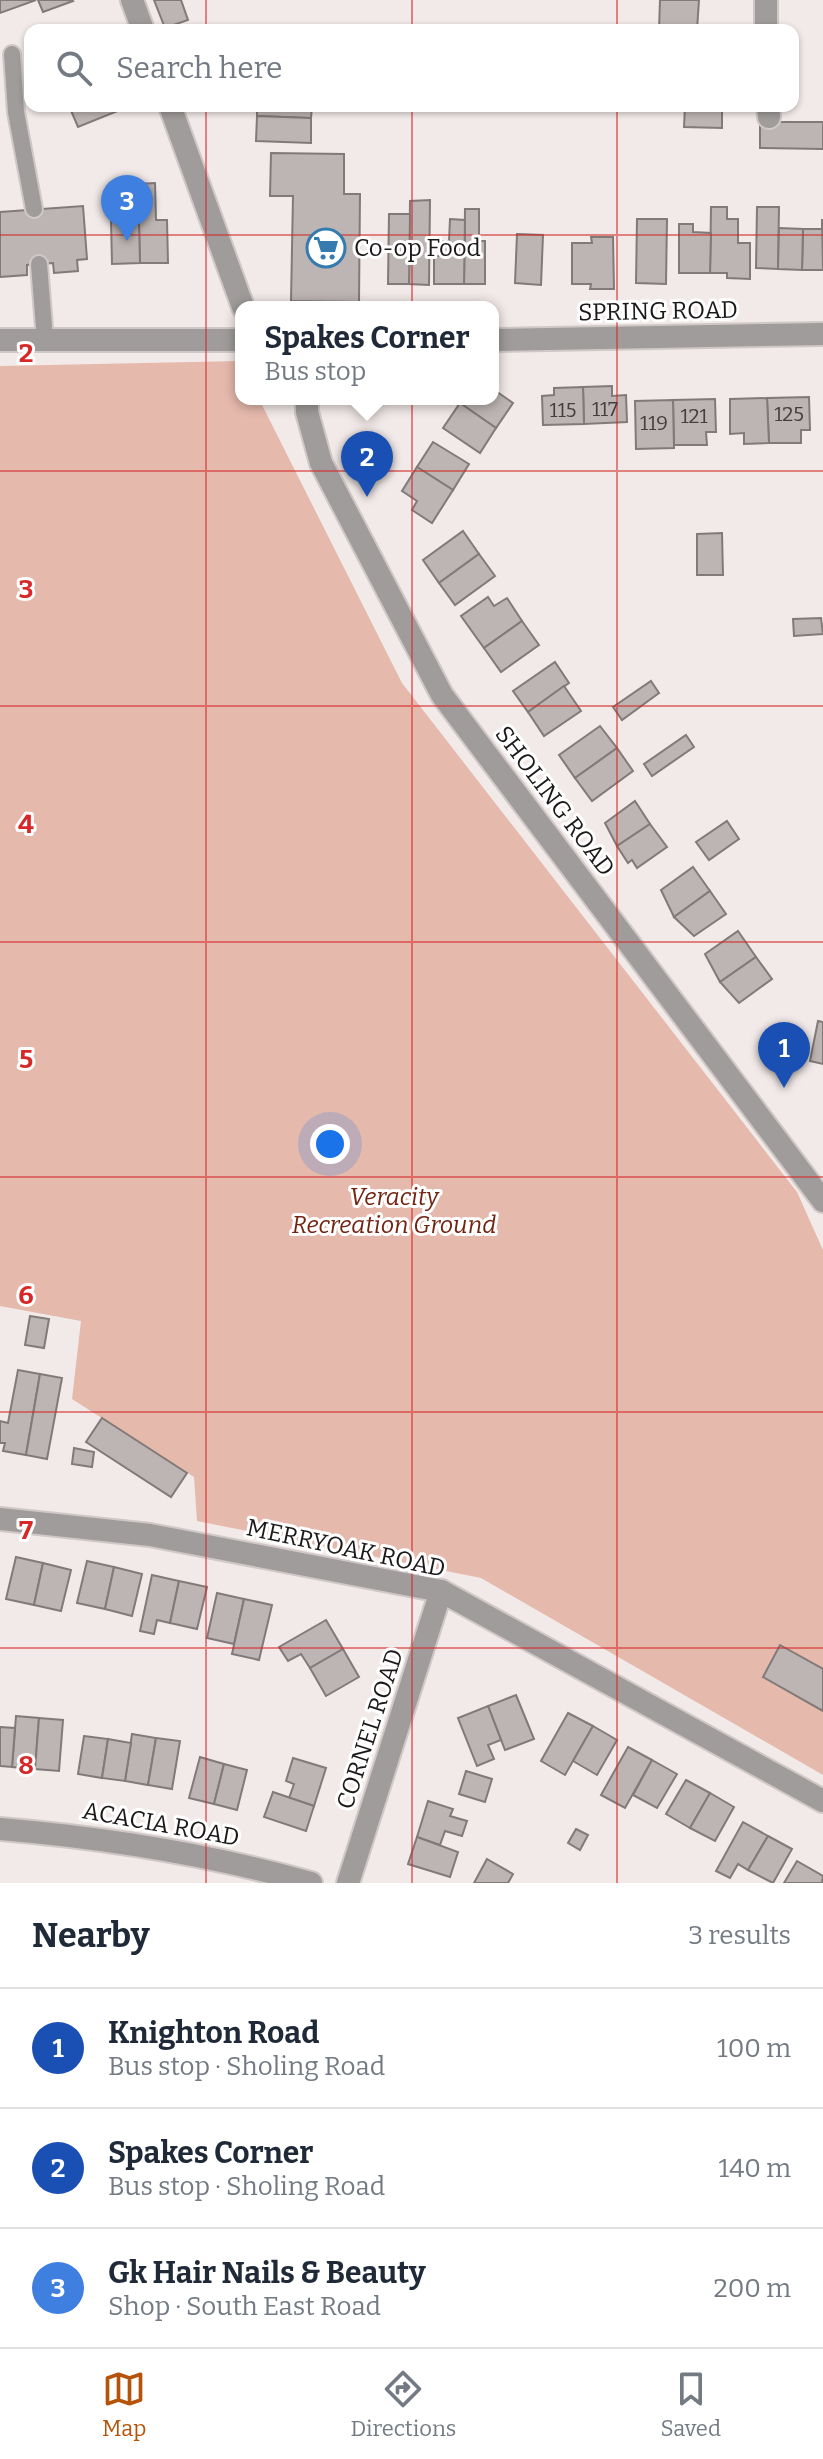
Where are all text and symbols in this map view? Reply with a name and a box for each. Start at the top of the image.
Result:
search box [24,24,799,112]
icon: search [52,46,96,90]
text: Search here [116,50,283,86]
pin: 3 [101,175,153,241]
supermarket icon: Co-op Food [305,227,347,269]
place label: Co-op Food [354,234,481,262]
street label: SPRING ROAD [578,296,738,326]
popup [235,301,499,405]
text: Spakes Corner [264,320,470,356]
text: 2 [19,338,33,369]
text: Bus stop [264,356,366,387]
house number: 117 [592,397,618,421]
house number: 115 [550,398,576,422]
house number: 125 [774,402,804,426]
house number: 121 [680,404,708,428]
house number: 119 [640,411,668,435]
pin: 2 [341,431,393,497]
text: 3 [19,574,33,605]
street label: SHOLING ROAD [490,721,620,881]
text: 4 [18,809,34,840]
pin: 1 [758,1022,810,1088]
text: 5 [19,1044,33,1075]
your location [310,1124,350,1164]
park label: Veracity Recreation Ground [292,1183,496,1239]
text: 6 [18,1280,34,1311]
street label: MERRYOAK ROAD [244,1513,448,1583]
text: 7 [19,1515,33,1546]
street label: CORNEL ROAD [331,1645,409,1813]
text: 8 [18,1750,34,1781]
street label: ACACIA ROAD [80,1796,242,1852]
text: Nearby [32,1915,150,1956]
text: 3 results [688,1920,791,1951]
text: Knighton Road [108,2015,319,2051]
text: 1 [52,2033,64,2064]
text: 100 m [717,2033,791,2064]
text: Bus stop · Sholing Road [108,2051,385,2082]
text: Spakes Corner [108,2135,313,2171]
text: 2 [51,2153,65,2184]
text: 140 m [719,2153,791,2184]
text: Bus stop · Sholing Road [108,2171,385,2202]
text: Gk Hair Nails & Beauty [108,2255,426,2291]
text: 3 [51,2273,65,2304]
text: 200 m [714,2273,791,2304]
text: Shop · South East Road [108,2291,381,2322]
tab: Map [102,2367,146,2442]
tab: Directions [351,2367,456,2442]
tab: Saved [661,2367,721,2442]

